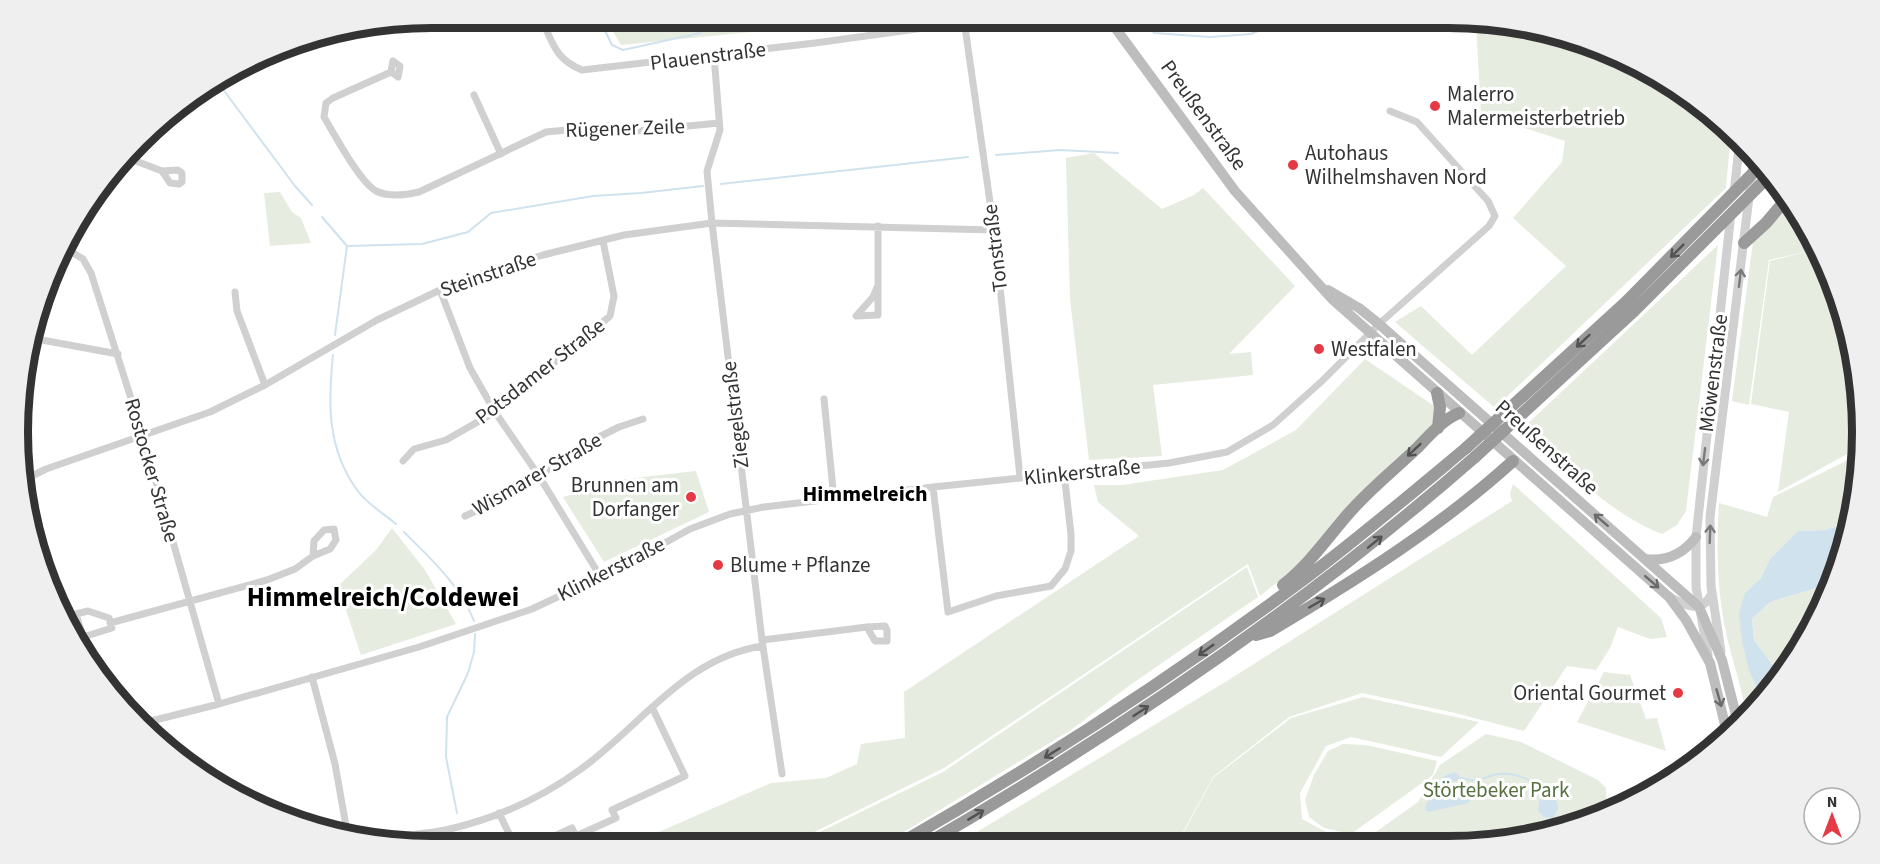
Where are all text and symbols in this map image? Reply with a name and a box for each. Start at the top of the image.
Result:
street label: Plauenstraße [648,34,768,78]
street label: Preußenstraße [1154,54,1254,176]
place label: Malerro Malermeisterbetrieb [1447,79,1625,133]
marker: Malerro Malermeisterbetrieb [1428,99,1442,113]
street label: Rügener Zeile [565,111,685,145]
place label: Autohaus Wilhelmshaven Nord [1305,138,1487,192]
marker: Autohaus Wilhelmshaven Nord [1286,158,1300,172]
street label: Tonstraße [975,202,1015,294]
street label: Steinstraße [436,244,540,304]
one-way arrow [1669,244,1684,259]
one-way arrow [1734,269,1745,289]
street label: Potsdamer Straße [469,311,611,431]
street label: Möwenstraße [1691,312,1735,434]
place label: Westfalen [1331,334,1417,364]
one-way arrow [1576,334,1591,349]
marker: Westfalen [1312,342,1326,356]
street label: Ziegelstraße [714,360,756,470]
street label: Preußenstraße [1489,392,1605,502]
street label: Rostocker Straße [117,394,187,546]
street label: Wismarer Straße [467,425,607,523]
one-way arrow [1407,443,1422,458]
one-way arrow [1698,446,1709,466]
street label: Klinkerstraße [1022,451,1142,493]
place label: Brunnen am Dorfanger [571,470,680,524]
district label: Himmelreich [802,478,928,510]
marker: Brunnen am Dorfanger [684,490,698,504]
one-way arrow [1594,513,1609,527]
one-way arrow [1704,525,1716,545]
street label: Klinkerstraße [552,529,670,609]
one-way arrow [1367,535,1383,548]
place label: Blume + Pflanze [730,550,870,580]
marker: Blume + Pflanze [711,558,725,572]
one-way arrow [1644,575,1659,589]
district label: Himmelreich/Coldewei [247,578,519,617]
one-way arrow [1308,597,1325,609]
one-way arrow [1198,644,1214,656]
place label: Oriental Gourmet [1513,678,1666,708]
marker: Oriental Gourmet [1671,686,1685,700]
one-way arrow [1714,688,1726,707]
one-way arrow [1132,704,1149,716]
one-way arrow [1044,747,1061,759]
park label: Störtebeker Park [1423,775,1570,805]
north arrow [1802,786,1862,846]
text: N [1827,791,1837,813]
one-way arrow [967,808,984,820]

